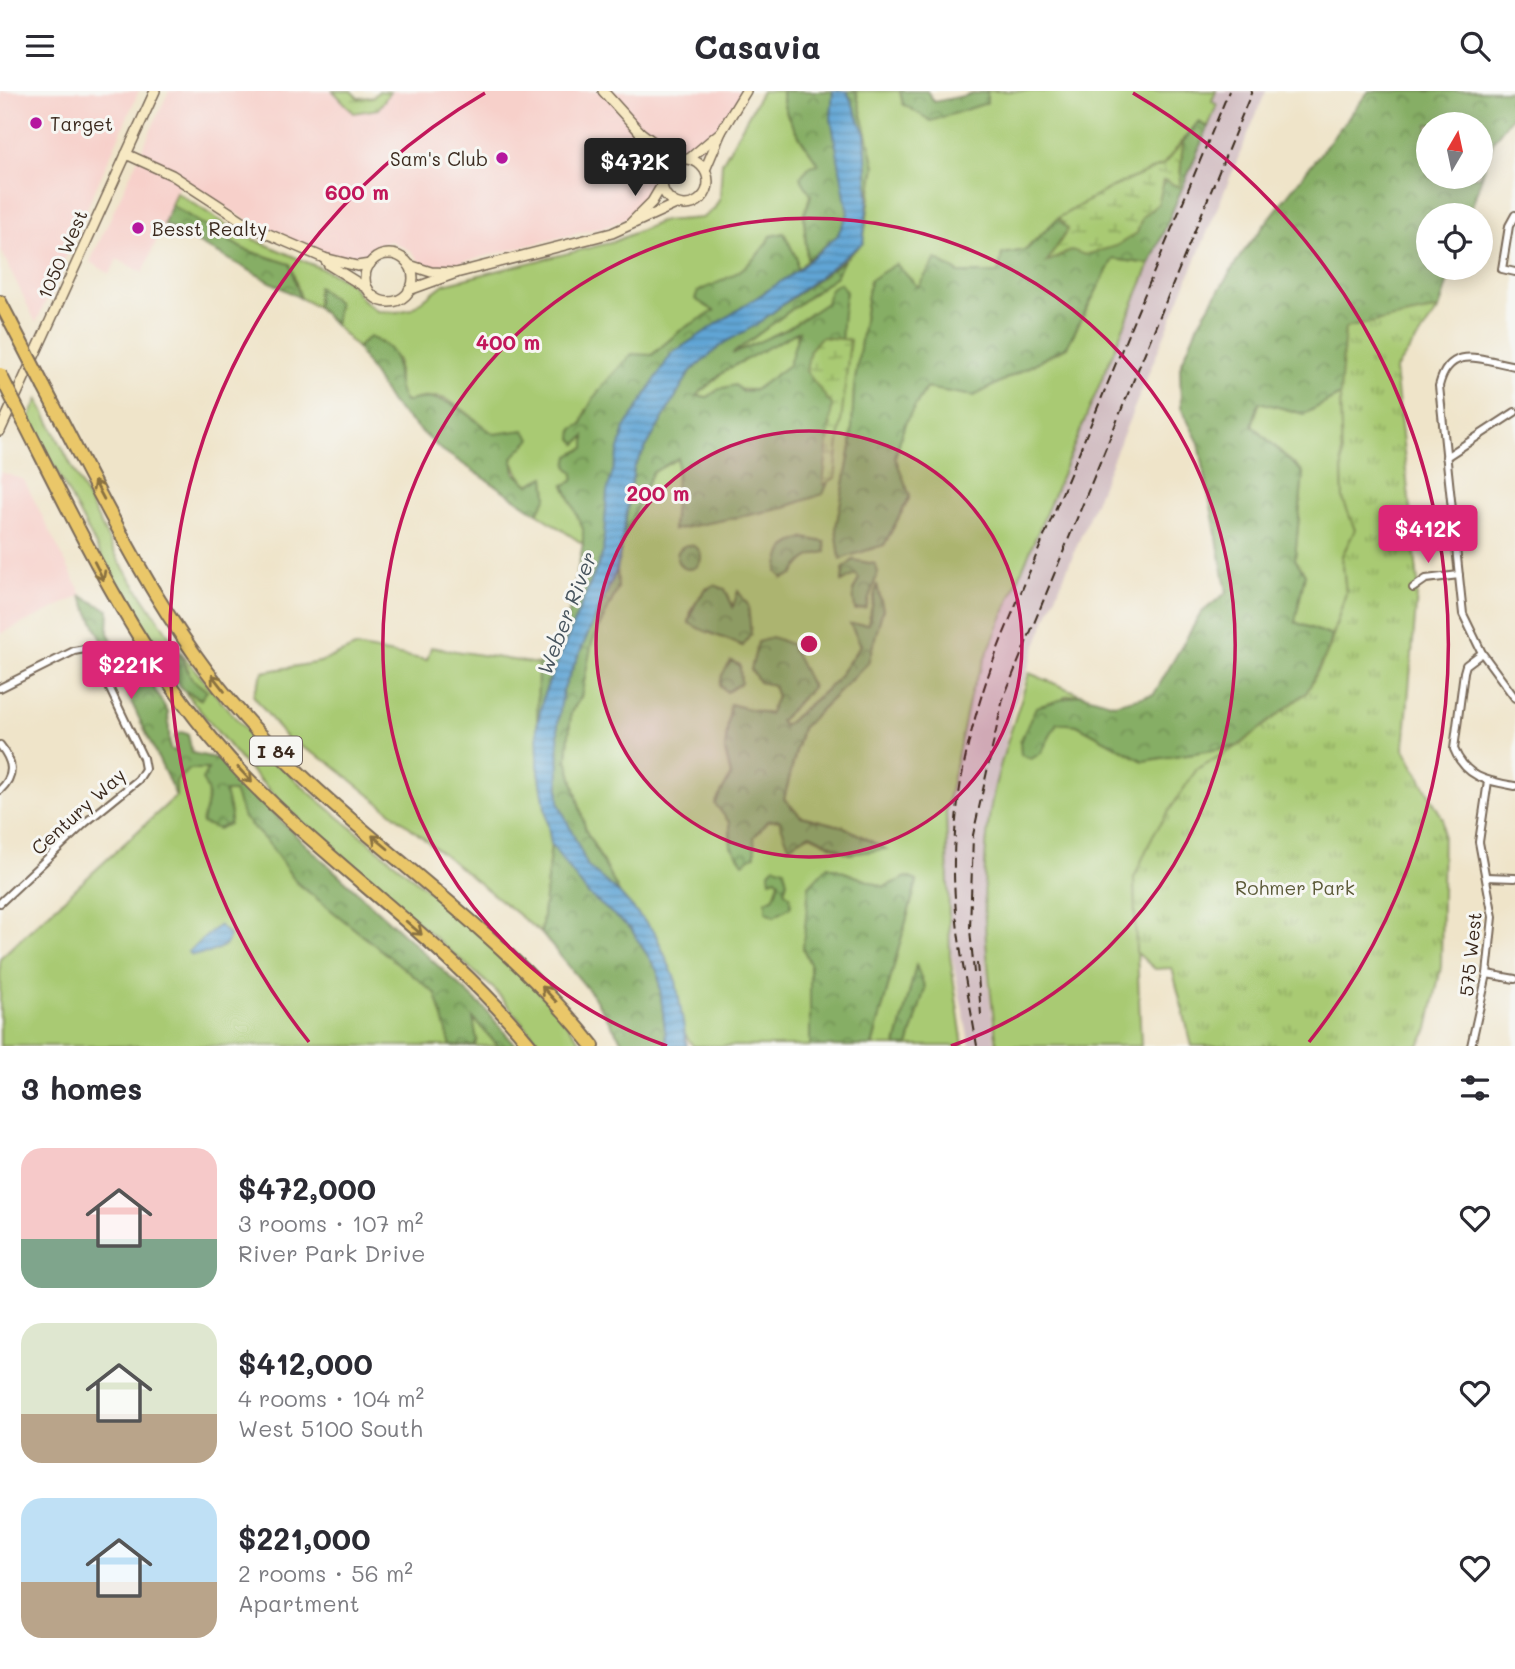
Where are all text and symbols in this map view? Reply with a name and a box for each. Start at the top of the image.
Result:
text: Casavia [694,25,821,67]
icon: menu [21,27,59,65]
icon: search [1456,27,1494,65]
place label: Target [50,111,113,136]
north arrow [1416,112,1493,189]
map controls [1416,112,1493,280]
marker: Target [28,115,44,131]
pin: $472K [586,139,684,198]
place label: Sam's Club [390,146,488,171]
text: $472K [600,146,670,176]
marker: Sam's Club [494,150,510,166]
text: 600 m [325,178,389,205]
button: locate [1416,203,1493,280]
street label: 1050 West [31,205,93,303]
place label: Besst Realty [152,216,267,241]
marker: Besst Realty [130,220,146,236]
text: 400 m [476,328,540,355]
text: 200 m [627,479,689,506]
one-way arrow [92,480,105,501]
pin: $412K [1379,505,1477,565]
text: $412K [1395,513,1461,543]
water label: Weber River [530,548,602,678]
one-way arrow [93,560,107,581]
centre of rings [797,632,821,656]
pin: $221K [82,641,180,701]
text: $221K [98,649,164,679]
one-way arrow [210,675,225,693]
road number: I 84 [250,737,302,765]
street label: Century Way [26,762,130,860]
one-way arrow [237,766,254,783]
one-way arrow [371,834,389,850]
park label: Rohmer Park [1235,875,1355,900]
street label: 575 West [1453,911,1487,997]
one-way arrow [405,920,423,936]
one-way arrow [540,986,557,1003]
text: 3 homes [21,1068,142,1108]
icon: filters [1456,1069,1494,1107]
text: $472,000 [238,1168,376,1208]
icon: home [77,1176,161,1260]
icon: heart [1456,1199,1494,1237]
text: 3 rooms · 107 m² [238,1208,424,1238]
text: River Park Drive [238,1238,425,1268]
text: $412,000 [238,1343,373,1383]
icon: home [77,1351,161,1435]
icon: heart [1456,1374,1494,1412]
text: 4 rooms · 104 m² [238,1383,424,1413]
text: West 5100 South [238,1413,423,1443]
text: $221,000 [238,1518,370,1558]
icon: home [77,1526,161,1610]
icon: heart [1456,1549,1494,1587]
text: 2 rooms · 56 m² [238,1558,413,1588]
text: Apartment [238,1588,360,1618]

